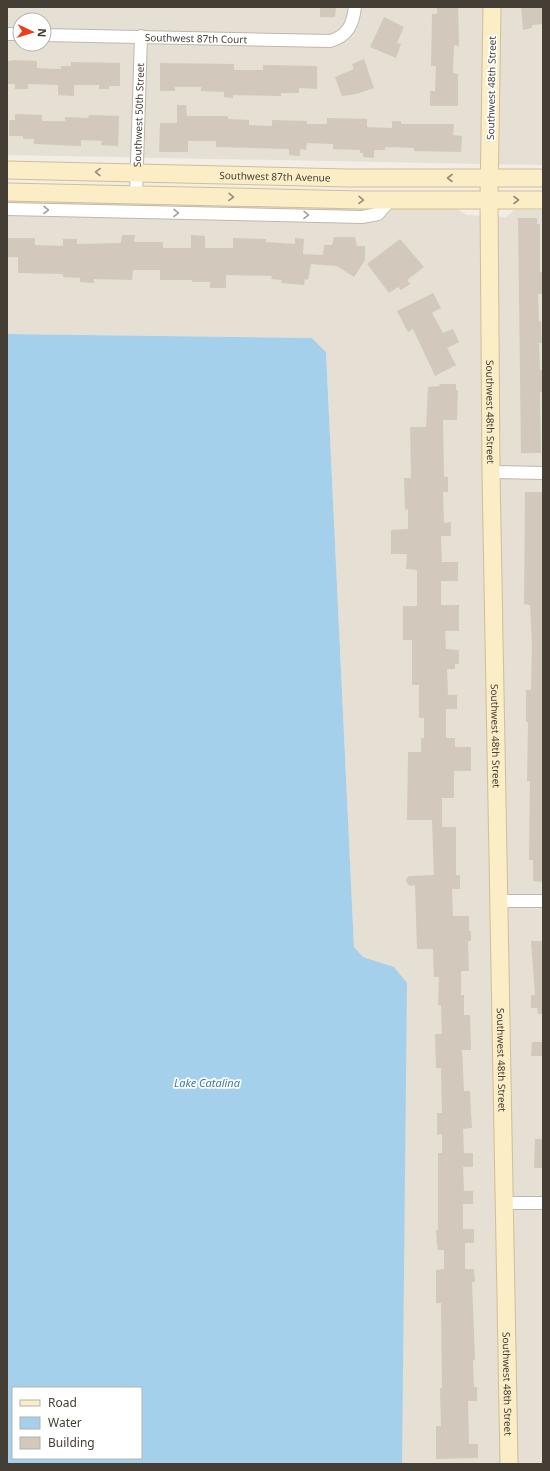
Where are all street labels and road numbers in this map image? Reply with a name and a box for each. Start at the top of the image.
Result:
street label: Southwest 87th Court [145,30,248,46]
street label: Southwest 48th Street [483,36,499,140]
street label: Southwest 50th Street [130,62,147,167]
street label: Southwest 87th Avenue [219,168,331,185]
street label: Southwest 48th Street [483,360,498,464]
street label: Southwest 48th Street [488,684,504,788]
street label: Southwest 48th Street [494,1008,510,1112]
street label: Southwest 48th Street [500,1332,515,1436]

